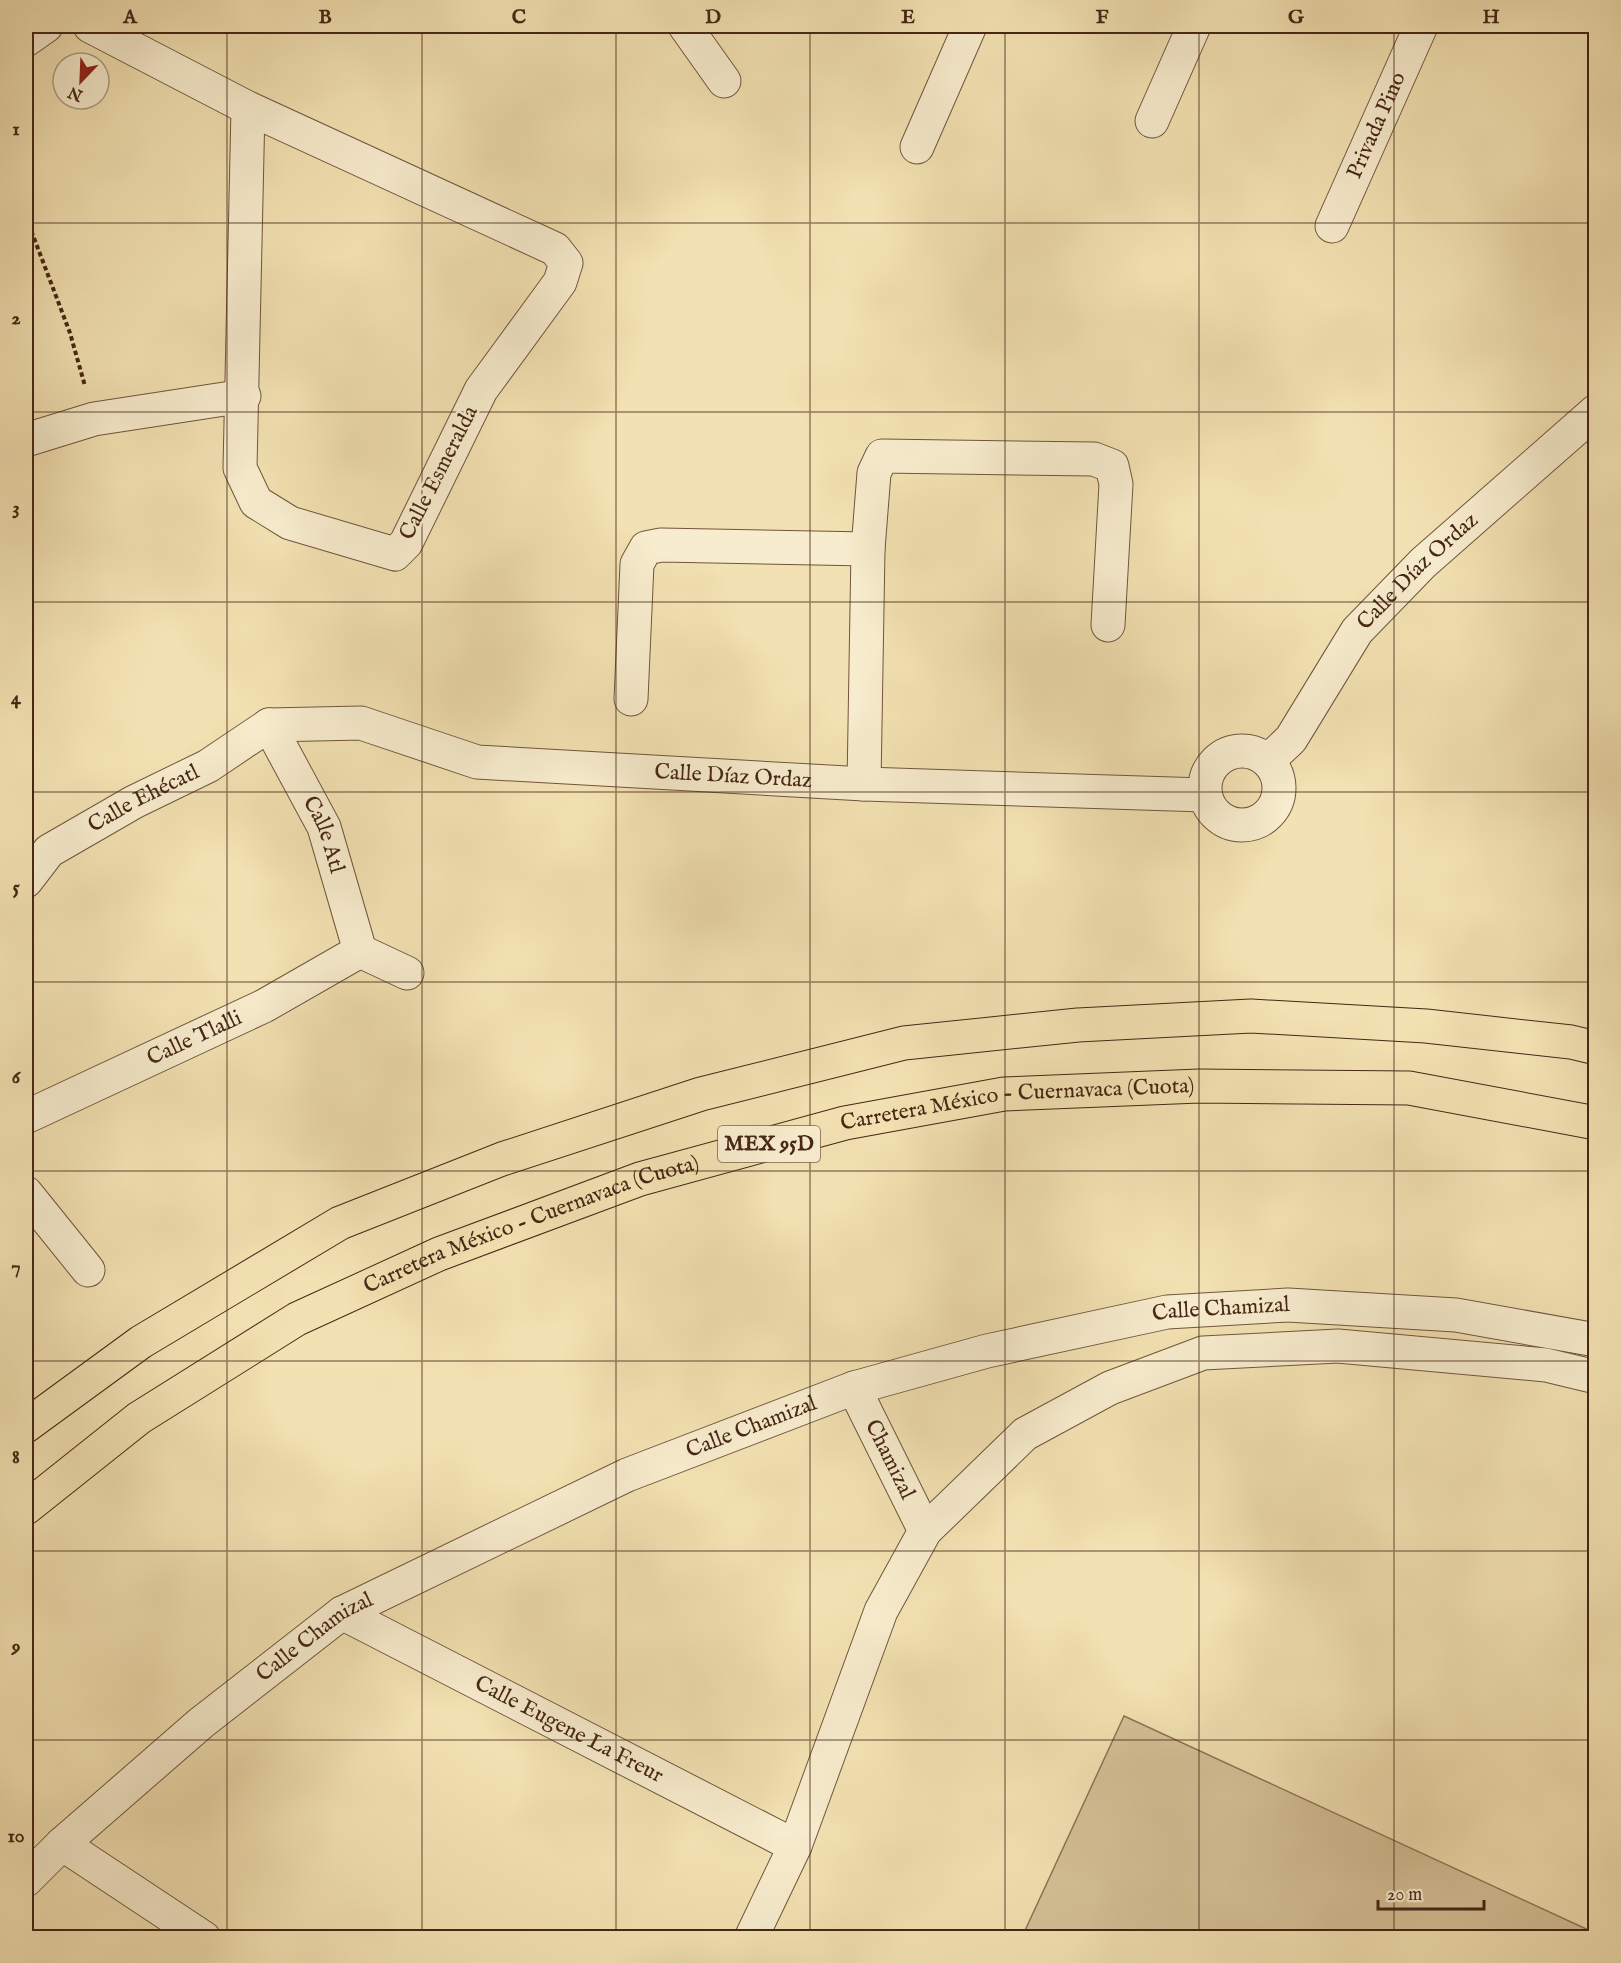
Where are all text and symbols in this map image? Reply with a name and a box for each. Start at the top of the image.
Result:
text: A [122,5,138,30]
text: B [318,5,332,30]
text: C [512,5,526,30]
text: D [705,5,721,30]
text: E [901,5,915,30]
text: F [1096,5,1109,30]
text: G [1288,5,1305,30]
text: H [1482,5,1500,30]
north arrow [51,51,111,111]
street label: Privada Pino [1341,68,1413,183]
text: N [65,81,87,105]
text: 1 [12,117,20,142]
text: 2 [11,306,21,331]
street label: Calle Esmeralda [393,401,485,545]
text: 3 [12,496,20,521]
street label: Calle Díaz Ordaz [1351,507,1484,636]
text: 4 [11,686,22,711]
street label: Calle Ehécatl [83,758,204,839]
street label: Calle Díaz Ordaz [654,758,813,795]
street label: Calle Atl [296,791,351,876]
text: 5 [12,875,20,900]
street label: Calle Tlalli [143,1004,247,1073]
text: 6 [12,1065,22,1090]
street label: Carretera México - Cuernavaca (Cuota) [838,1072,1195,1138]
road number: MEX 95D [718,1126,820,1162]
street label: Carretera México - Cuernavaca (Cuota) [359,1150,702,1301]
text: 7 [11,1255,21,1280]
street label: Calle Chamizal [1150,1291,1290,1329]
street label: Calle Chamizal [682,1390,821,1465]
street label: Chamizal [858,1415,921,1504]
text: 8 [12,1445,20,1470]
street label: Calle Chamizal [251,1586,378,1689]
text: 9 [11,1634,21,1659]
street label: Calle Eugene La Freur [470,1669,668,1790]
text: 10 [7,1824,25,1849]
scale bar [1378,1873,1484,1911]
text: 20 m [1387,1884,1422,1907]

